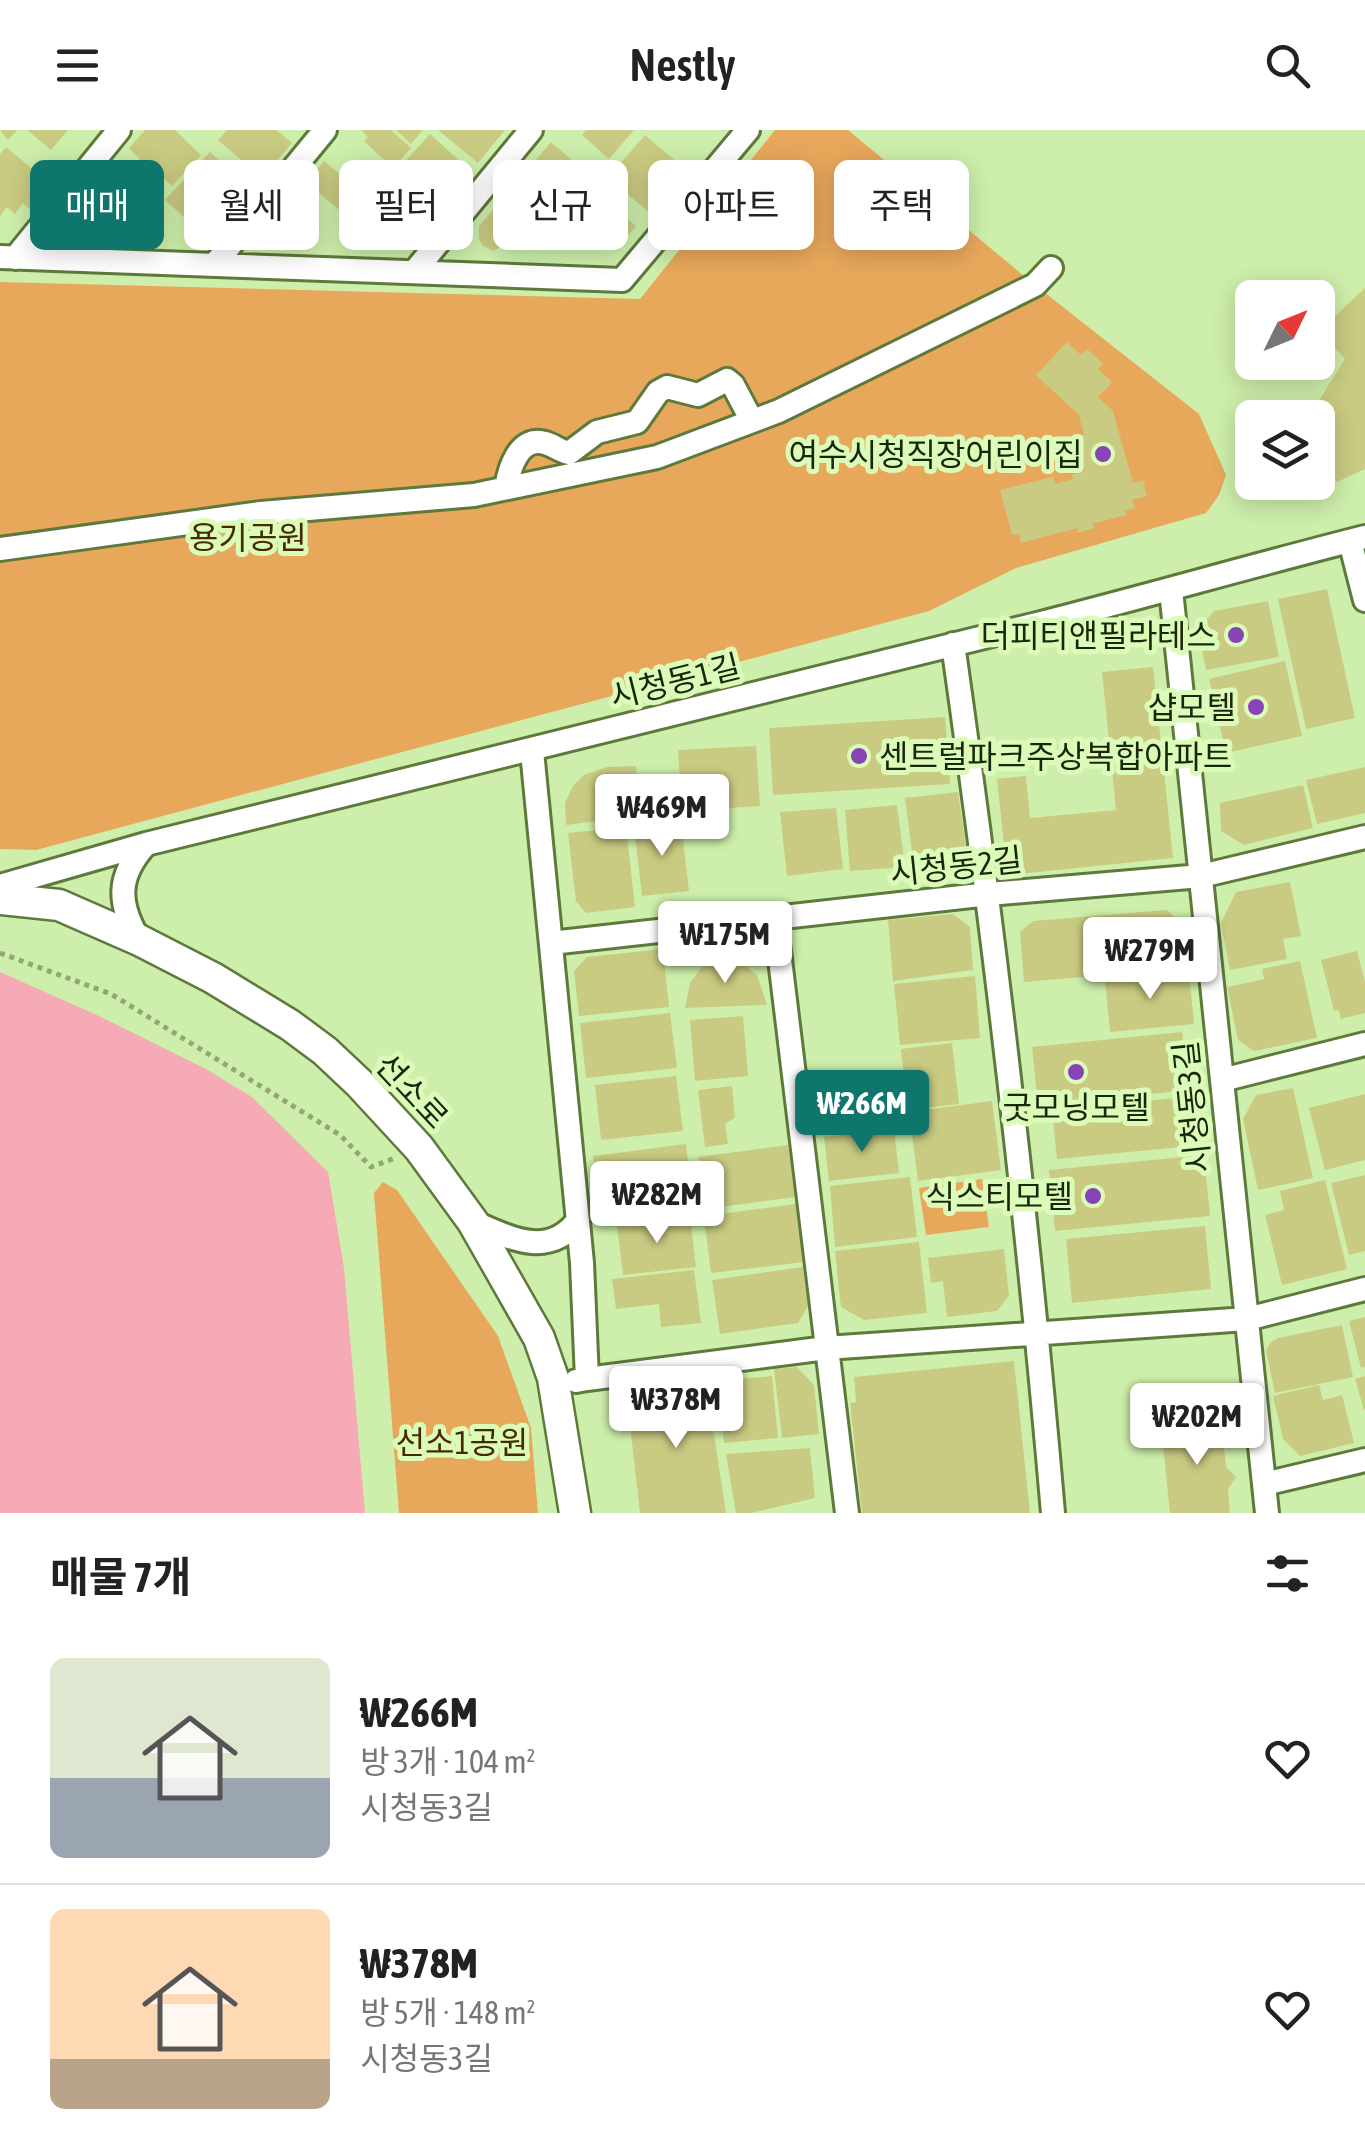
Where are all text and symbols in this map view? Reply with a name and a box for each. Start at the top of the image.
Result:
icon: menu [50,38,105,93]
icon: search [1260,38,1315,93]
text: Nestly [630,39,735,91]
chip: 매매 [30,160,164,250]
chip: 월세 [184,160,319,250]
chip: 필터 [339,160,473,250]
chip: 신규 [493,160,628,250]
chip: 아파트 [648,160,814,250]
chip: 주택 [834,160,969,250]
north arrow [1235,280,1335,380]
map controls [1235,280,1335,500]
button: layers [1235,400,1335,500]
place label: 여수시청직장어린이집 [789,436,1083,473]
marker: 여수시청직장어린이집 [1092,443,1114,465]
park label: 용기공원 [189,519,307,556]
place label: 더피티앤필라테스 [980,617,1216,654]
marker: 더피티앤필라테스 [1225,624,1247,646]
street label: 시청동1길 [606,647,744,715]
place label: 샵모텔 [1148,689,1236,726]
marker: 샵모텔 [1245,696,1267,718]
place label: 센트럴파크주상복합아파트 [879,738,1232,775]
marker: 센트럴파크주상복합아파트 [848,745,870,767]
pin: ₩469M [592,774,732,859]
text: ₩469M [617,788,707,825]
street label: 시청동2길 [888,841,1024,891]
pin: ₩175M [655,901,795,986]
text: ₩175M [680,915,770,952]
pin: ₩279M [1080,917,1220,1002]
text: ₩279M [1105,931,1195,968]
street label: 시청동3길 [1167,1039,1217,1175]
street label: 선소로 [368,1046,456,1136]
marker: 굿모닝모텔 [1065,1061,1087,1083]
pin: ₩266M [792,1070,932,1155]
text: ₩266M [817,1084,907,1121]
place label: 굿모닝모텔 [1002,1089,1150,1126]
pin: ₩282M [587,1161,727,1246]
text: ₩282M [612,1175,702,1212]
place label: 식스티모텔 [926,1178,1073,1215]
marker: 식스티모텔 [1082,1185,1104,1207]
pin: ₩378M [606,1366,746,1451]
text: ₩378M [631,1380,721,1417]
pin: ₩202M [1127,1383,1267,1468]
text: ₩202M [1152,1397,1242,1434]
park label: 선소1공원 [396,1424,528,1461]
icon: filters [1260,1546,1315,1601]
text: 매물 7개 [50,1553,191,1601]
text: ₩266M [360,1688,478,1736]
icon: home [130,1698,250,1818]
icon: heart [1260,1731,1315,1786]
text: 방 3개 · 104 m² [360,1743,535,1780]
text: 시청동3길 [360,1789,493,1826]
text: ₩378M [360,1939,478,1987]
icon: home [130,1949,250,2069]
icon: heart [1260,1982,1315,2037]
text: 방 5개 · 148 m² [360,1994,535,2031]
text: 시청동3길 [360,2040,493,2077]

